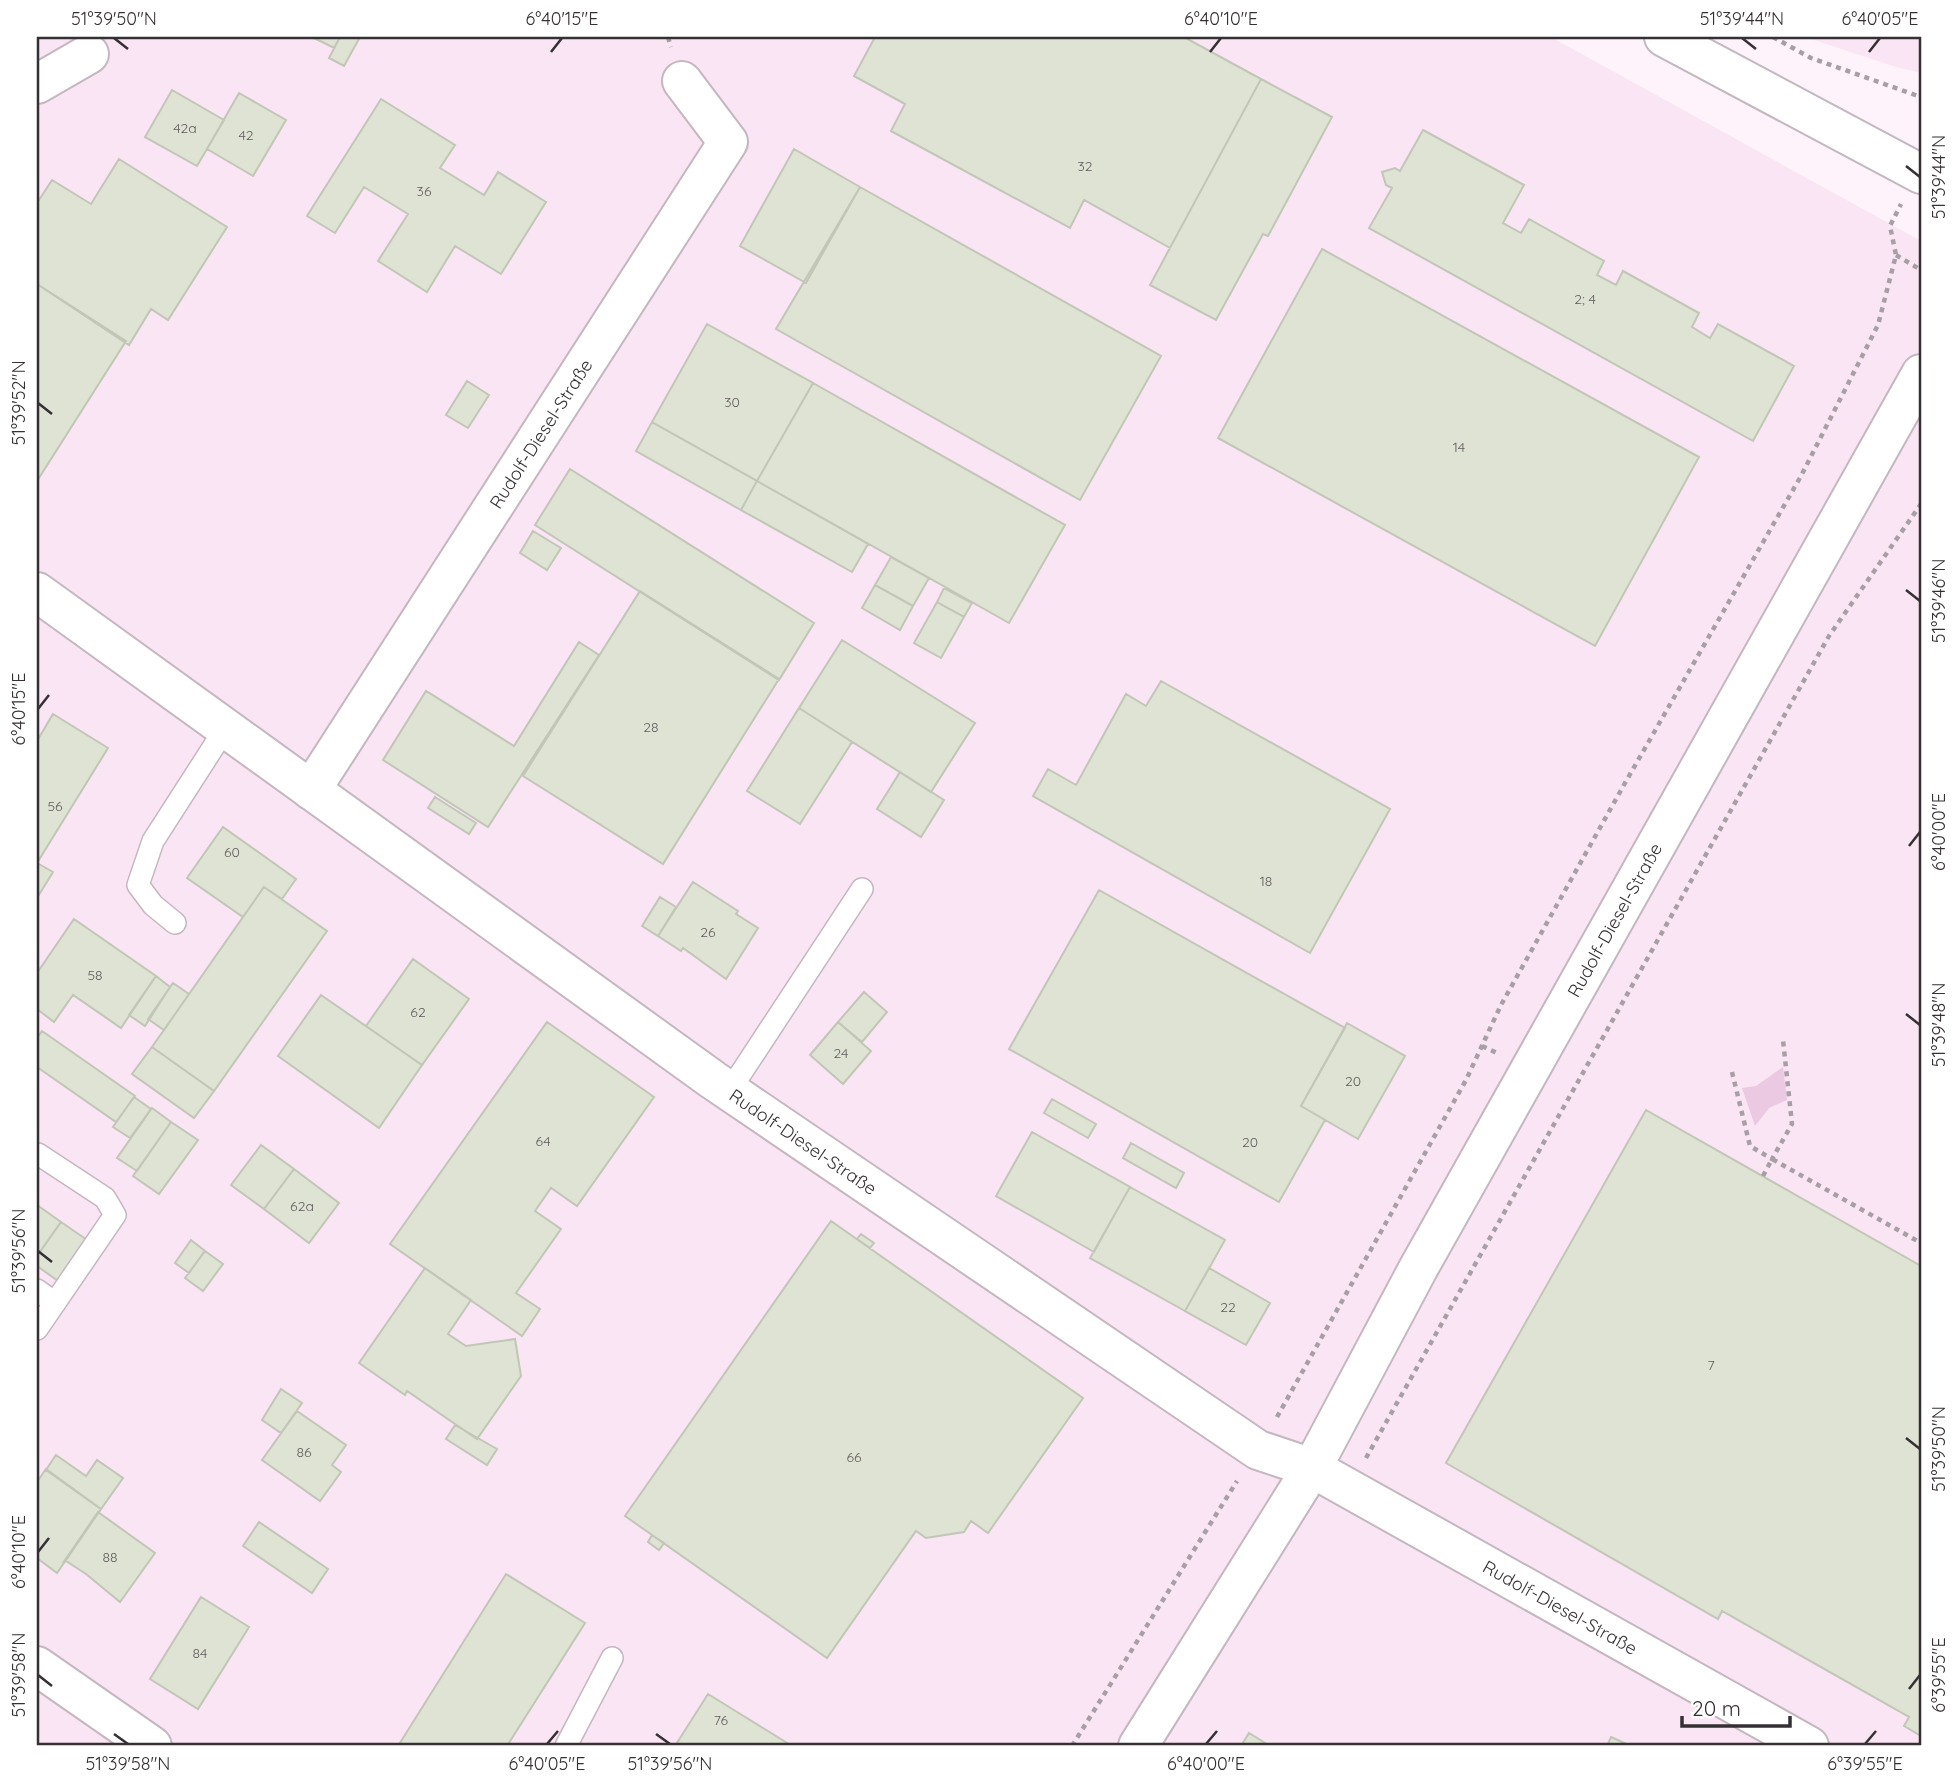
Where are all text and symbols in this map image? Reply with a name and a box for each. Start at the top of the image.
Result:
text: 51°39'50"N [71,7,157,30]
text: 6°40'15"E [526,7,598,30]
text: 6°40'10"E [1184,7,1258,30]
text: 51°39'44"N [1700,7,1784,30]
text: 6°40'05"E [1842,7,1918,30]
house number: 42a [173,119,197,137]
house number: 42 [238,126,254,144]
text: 51°39'44"N [1927,135,1950,219]
house number: 32 [1077,157,1093,175]
house number: 36 [417,182,432,200]
house number: 2; 4 [1574,290,1596,308]
street label: Rudolf-Diesel-Straße [484,354,597,513]
text: 51°39'52"N [7,360,30,446]
house number: 30 [724,393,740,411]
house number: 14 [1453,438,1465,456]
text: 51°39'46"N [1927,559,1950,643]
text: 6°40'15"E [7,673,30,745]
house number: 28 [643,718,659,736]
text: 6°40'00"E [1927,793,1950,871]
house number: 56 [47,797,63,815]
street label: Rudolf-Diesel-Straße [1562,839,1667,1001]
house number: 60 [224,843,240,861]
house number: 18 [1260,872,1272,890]
house number: 26 [700,923,716,941]
house number: 58 [87,966,103,984]
text: 51°39'48"N [1927,983,1950,1067]
house number: 62 [410,1003,426,1021]
house number: 24 [834,1044,848,1062]
house number: 20 [1345,1072,1361,1090]
street label: Rudolf-Diesel-Straße [725,1083,882,1200]
house number: 64 [535,1132,551,1150]
house number: 20 [1242,1133,1258,1151]
house number: 62a [290,1197,314,1215]
text: 51°39'56"N [7,1209,30,1293]
house number: 22 [1220,1298,1236,1316]
house number: 7 [1707,1356,1715,1374]
text: 51°39'50"N [1927,1406,1950,1492]
house number: 86 [296,1443,312,1461]
house number: 66 [846,1448,862,1466]
text: 6°40'10"E [7,1515,30,1589]
house number: 88 [102,1548,118,1566]
street label: Rudolf-Diesel-Straße [1479,1555,1642,1659]
text: 51°39'58"N [7,1633,30,1717]
text: 6°39'55"E [1927,1637,1950,1713]
house number: 84 [193,1644,207,1662]
scale bar [1682,1685,1790,1729]
text: 20 m [1692,1695,1741,1721]
house number: 76 [714,1711,729,1729]
text: 51°39'58"N [86,1752,170,1775]
text: 6°40'05"E [509,1752,585,1775]
text: 51°39'56"N [628,1752,712,1775]
text: 6°40'00"E [1167,1752,1245,1775]
text: 6°39'55"E [1827,1752,1903,1775]

